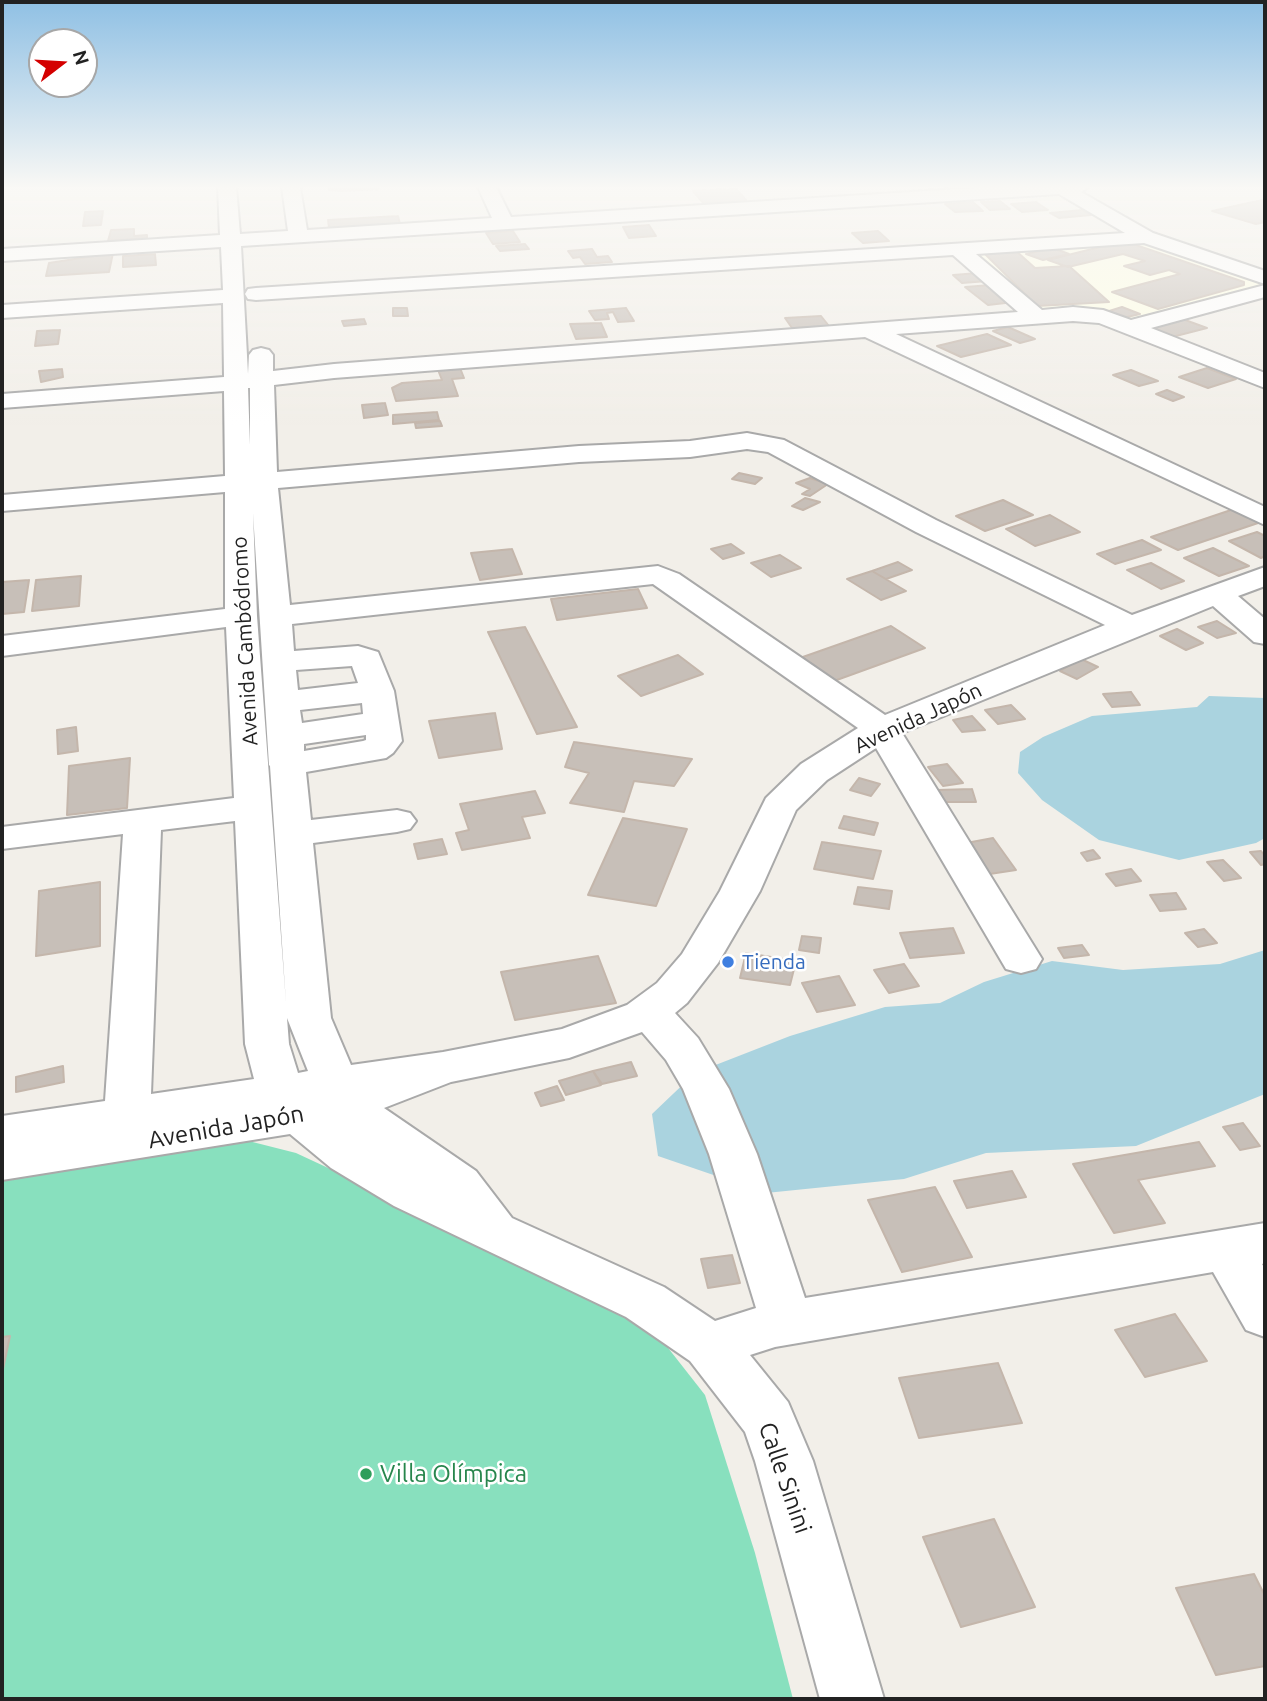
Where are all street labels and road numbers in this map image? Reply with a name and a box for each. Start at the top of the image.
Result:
street label: Avenida Cambódromo [227,536,263,746]
street label: Avenida Japón [850,677,986,759]
street label: Avenida Japón [146,1099,306,1155]
street label: Calle Sinini [753,1419,817,1537]

